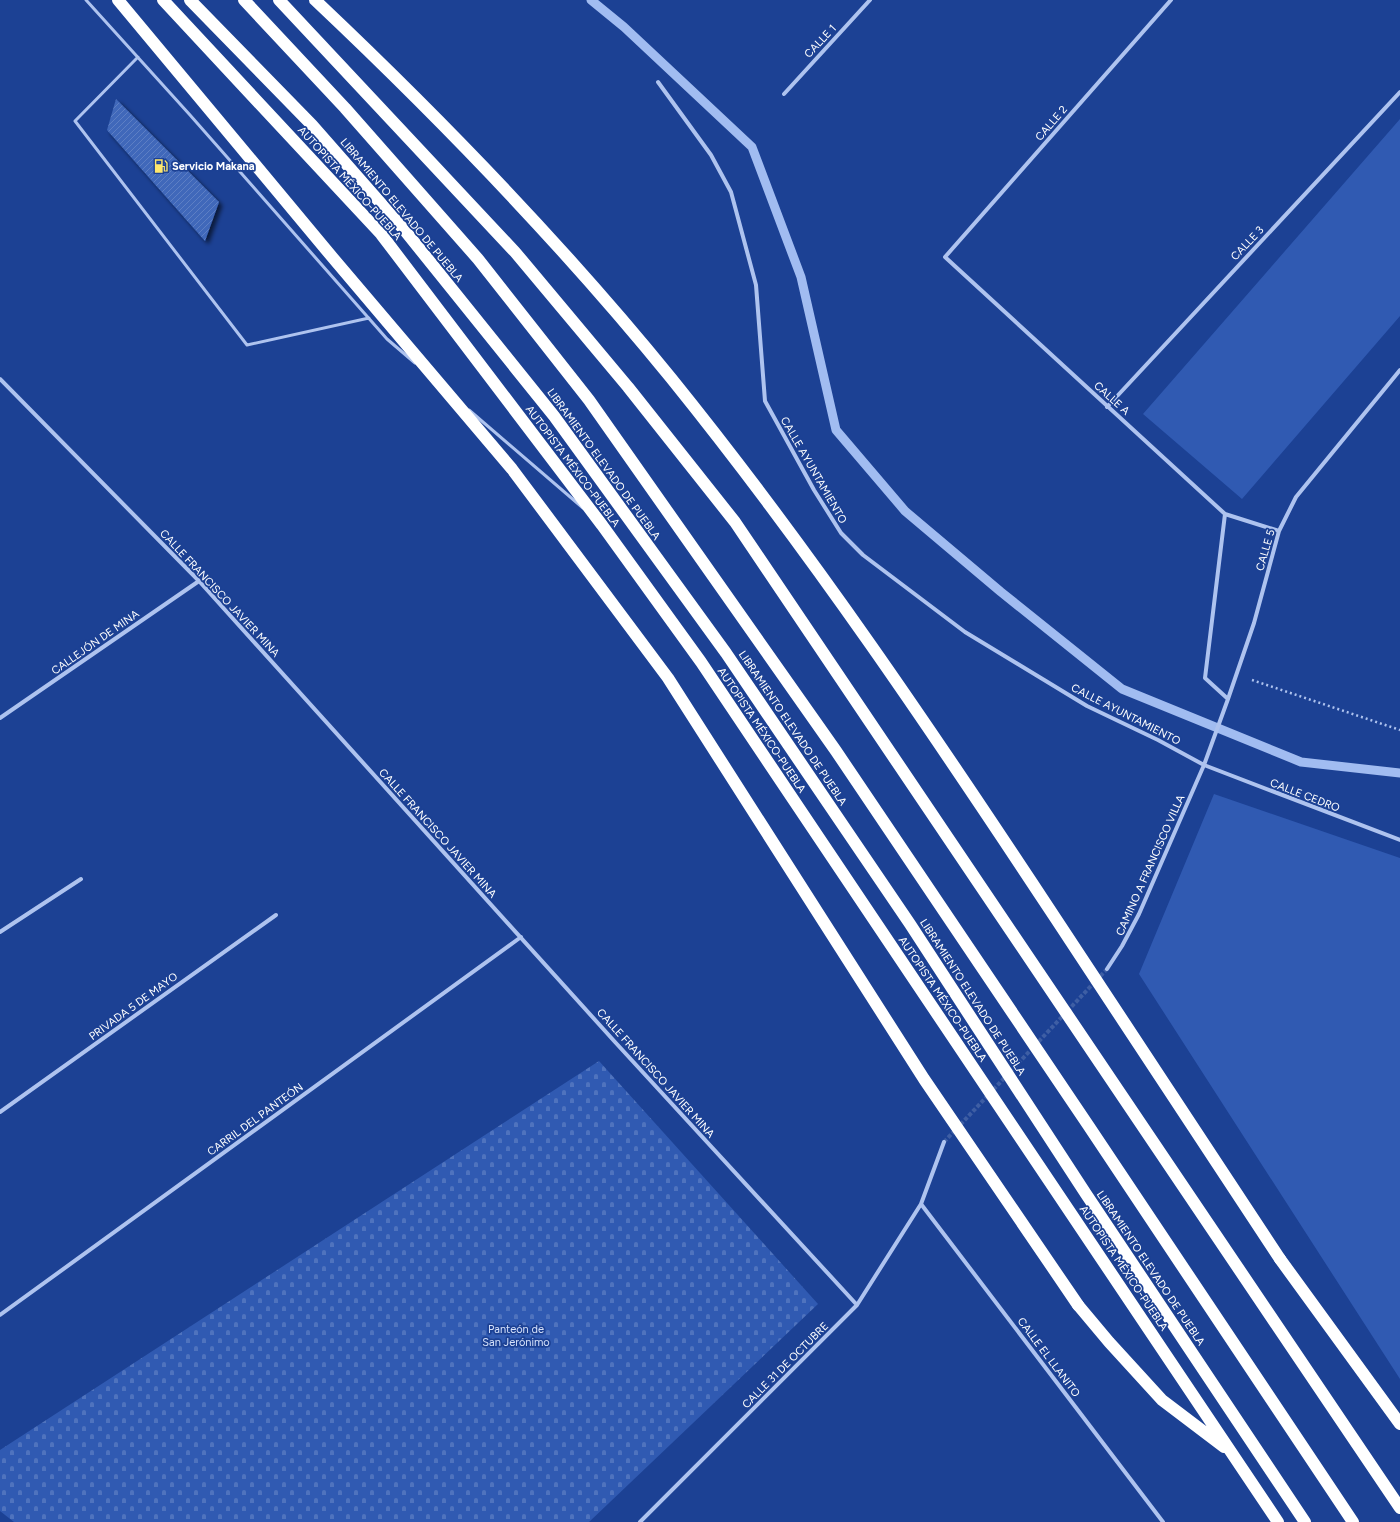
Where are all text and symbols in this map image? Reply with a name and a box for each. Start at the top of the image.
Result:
street label: CALLE 1 [802,22,839,61]
street label: CALLE 2 [1033,103,1070,144]
street label: AUTOPISTA MÉXICO-PUEBLA [295,124,404,243]
street label: LIBRAMIENTO ELEVADO DE PUEBLA [338,136,466,285]
fuel station icon: Servicio Makana [153,158,169,174]
place label: Servicio Makana [172,160,255,173]
street label: CALLE 3 [1228,224,1266,263]
street label: CALLE A [1091,379,1133,418]
street label: LIBRAMIENTO ELEVADO DE PUEBLA [544,386,663,543]
street label: AUTOPISTA MÉXICO-PUEBLA [523,403,623,530]
street label: CALLE AYUNTAMIENTO [778,415,850,526]
street label: CALLE FRANCISCO JAVIER MINA [157,527,283,660]
street label: CALLE 5 [1253,528,1278,572]
street label: CALLEJÓN DE MINA [48,606,142,678]
street label: LIBRAMIENTO ELEVADO DE PUEBLA [736,648,850,809]
street label: AUTOPISTA MÉXICO-PUEBLA [715,665,809,796]
street label: CALLE AYUNTAMIENTO [1069,681,1183,748]
street label: CALLE FRANCISCO JAVIER MINA [376,766,499,901]
street label: CALLE CEDRO [1268,776,1342,815]
street label: CAMINO A FRANCISCO VILLA [1113,792,1188,938]
street label: LIBRAMIENTO ELEVADO DE PUEBLA [917,917,1028,1078]
street label: AUTOPISTA MÉXICO-PUEBLA [896,934,990,1065]
street label: PRIVADA 5 DE MAYO [87,970,180,1043]
street label: CALLE FRANCISCO JAVIER MINA [594,1006,717,1141]
street label: CARRIL DEL PANTEÓN [204,1080,306,1158]
street label: LIBRAMIENTO ELEVADO DE PUEBLA [1094,1188,1208,1349]
street label: AUTOPISTA MÉXICO-PUEBLA [1077,1203,1171,1334]
street label: CALLE EL LLANITO [1015,1315,1083,1400]
street label: CALLE 31 DE OCTUBRE [740,1320,831,1411]
park label: Panteón de San Jerónimo [482,1323,550,1349]

